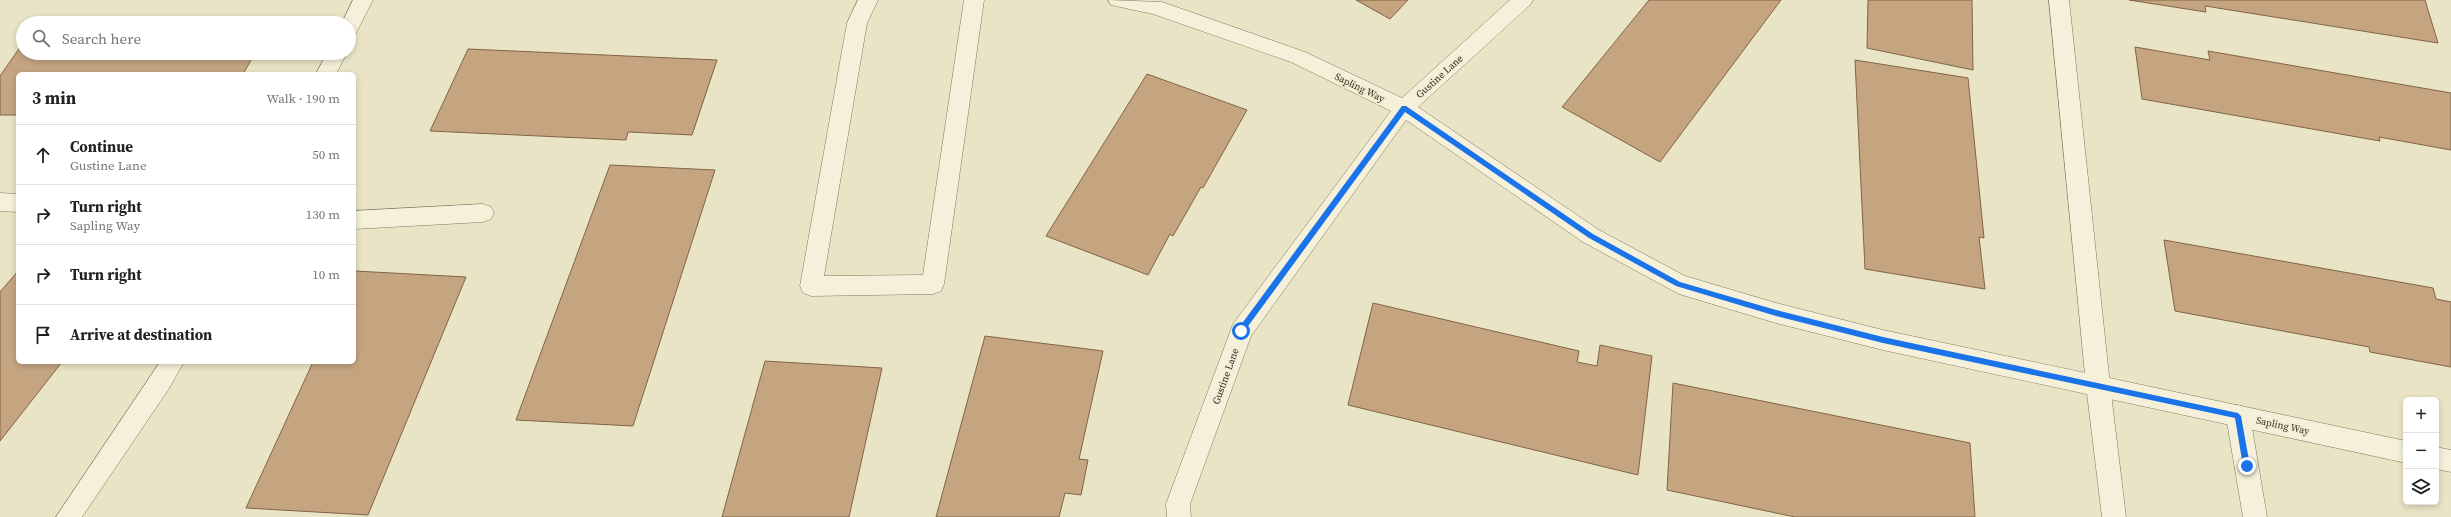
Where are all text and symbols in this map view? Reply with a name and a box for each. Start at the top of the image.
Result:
search box [16,16,356,60]
icon: search [30,27,52,49]
text: Search here [62,28,141,49]
street label: Gustine Lane [1413,52,1466,101]
street label: Sapling Way [1333,70,1388,106]
text: 3 min [32,86,76,110]
text: Walk · 190 m [267,90,340,107]
text: Continue [70,136,133,157]
icon: ahead [32,144,54,166]
text: 50 m [312,146,340,163]
text: Gustine Lane [70,157,147,174]
text: Turn right [70,196,142,217]
icon: right [32,204,54,226]
text: 130 m [306,206,340,223]
text: Sapling Way [70,217,140,234]
icon: right [32,264,54,286]
text: Turn right [70,264,142,285]
text: 10 m [312,266,340,283]
route start [1232,322,1250,340]
icon: arrive [32,324,54,346]
text: Arrive at destination [70,324,212,345]
street label: Gustine Lane [1209,346,1242,406]
map controls [2403,397,2439,505]
button: + [2403,397,2439,433]
street label: Sapling Way [2255,414,2312,438]
button: − [2403,433,2439,469]
route end [2238,457,2256,475]
button: layers [2403,469,2439,505]

